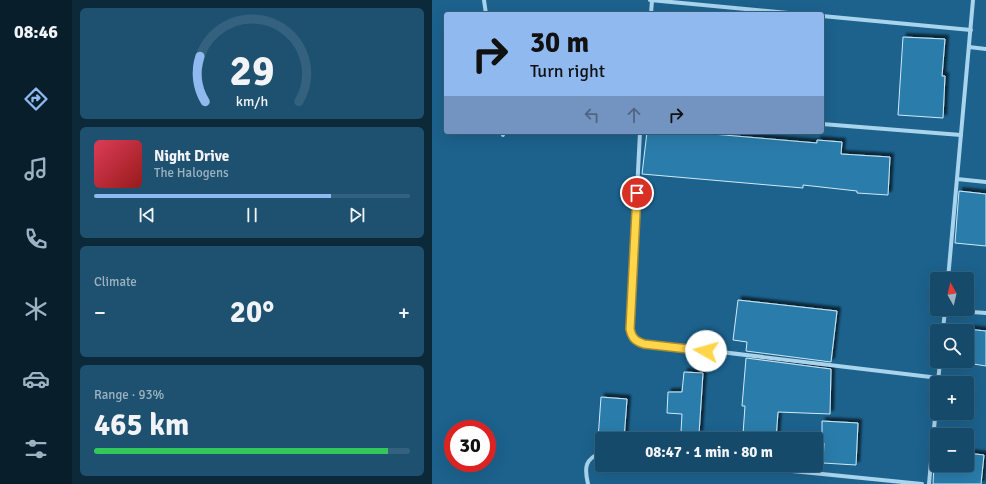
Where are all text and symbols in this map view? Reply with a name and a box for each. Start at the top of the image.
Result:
text: 08:46 [14,21,58,43]
text: 30 m [530,26,589,60]
icon: right [464,28,516,80]
text: 29 [230,45,274,96]
text: Turn right [530,60,605,82]
icon: directions [22,85,50,113]
text: km/h [236,92,268,109]
icon: left [581,104,603,126]
icon: ahead [623,104,645,126]
icon: right [665,104,687,126]
text: Night Drive [154,147,229,165]
icon: music [22,155,50,183]
text: The Halogens [154,165,229,181]
pin [620,176,654,210]
icon: arrive [626,182,648,204]
icon: previous [136,204,158,226]
icon: pause [241,204,263,226]
icon: next [346,204,368,226]
icon: phone [22,225,50,253]
north arrow [930,272,974,316]
map controls [930,272,974,472]
text: Climate [94,274,137,290]
text: 20° [230,294,274,331]
icon: climate [22,295,50,323]
text: − [94,299,106,326]
text: + [398,299,410,326]
button: search [930,324,974,368]
position arrow [685,330,727,372]
icon: car [22,365,50,393]
button: + [930,376,974,420]
text: Range · 93% [94,387,164,403]
text: 465 km [94,407,189,444]
speed limit sign: 30 [444,420,496,472]
button: − [930,428,974,472]
icon: filters [22,435,50,463]
text: 08:47 · 1 min · 80 m [645,443,773,461]

